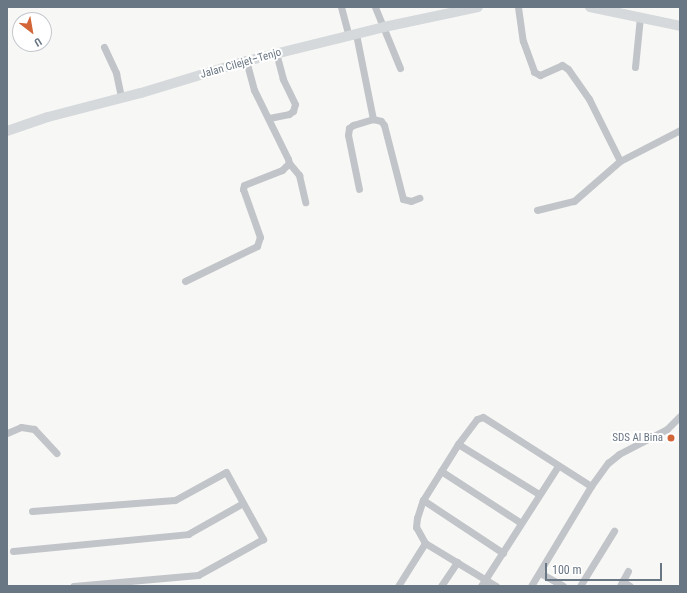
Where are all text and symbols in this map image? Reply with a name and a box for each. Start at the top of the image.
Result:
north arrow [12,12,52,52]
text: U [32,35,44,49]
street label: Jalan Cilejet–Tenjo [199,46,283,82]
place label: SDS Al Bina [612,431,663,445]
marker: SDS Al Bina [666,433,676,443]
scale bar [547,555,664,581]
text: 100 m [552,563,582,577]

